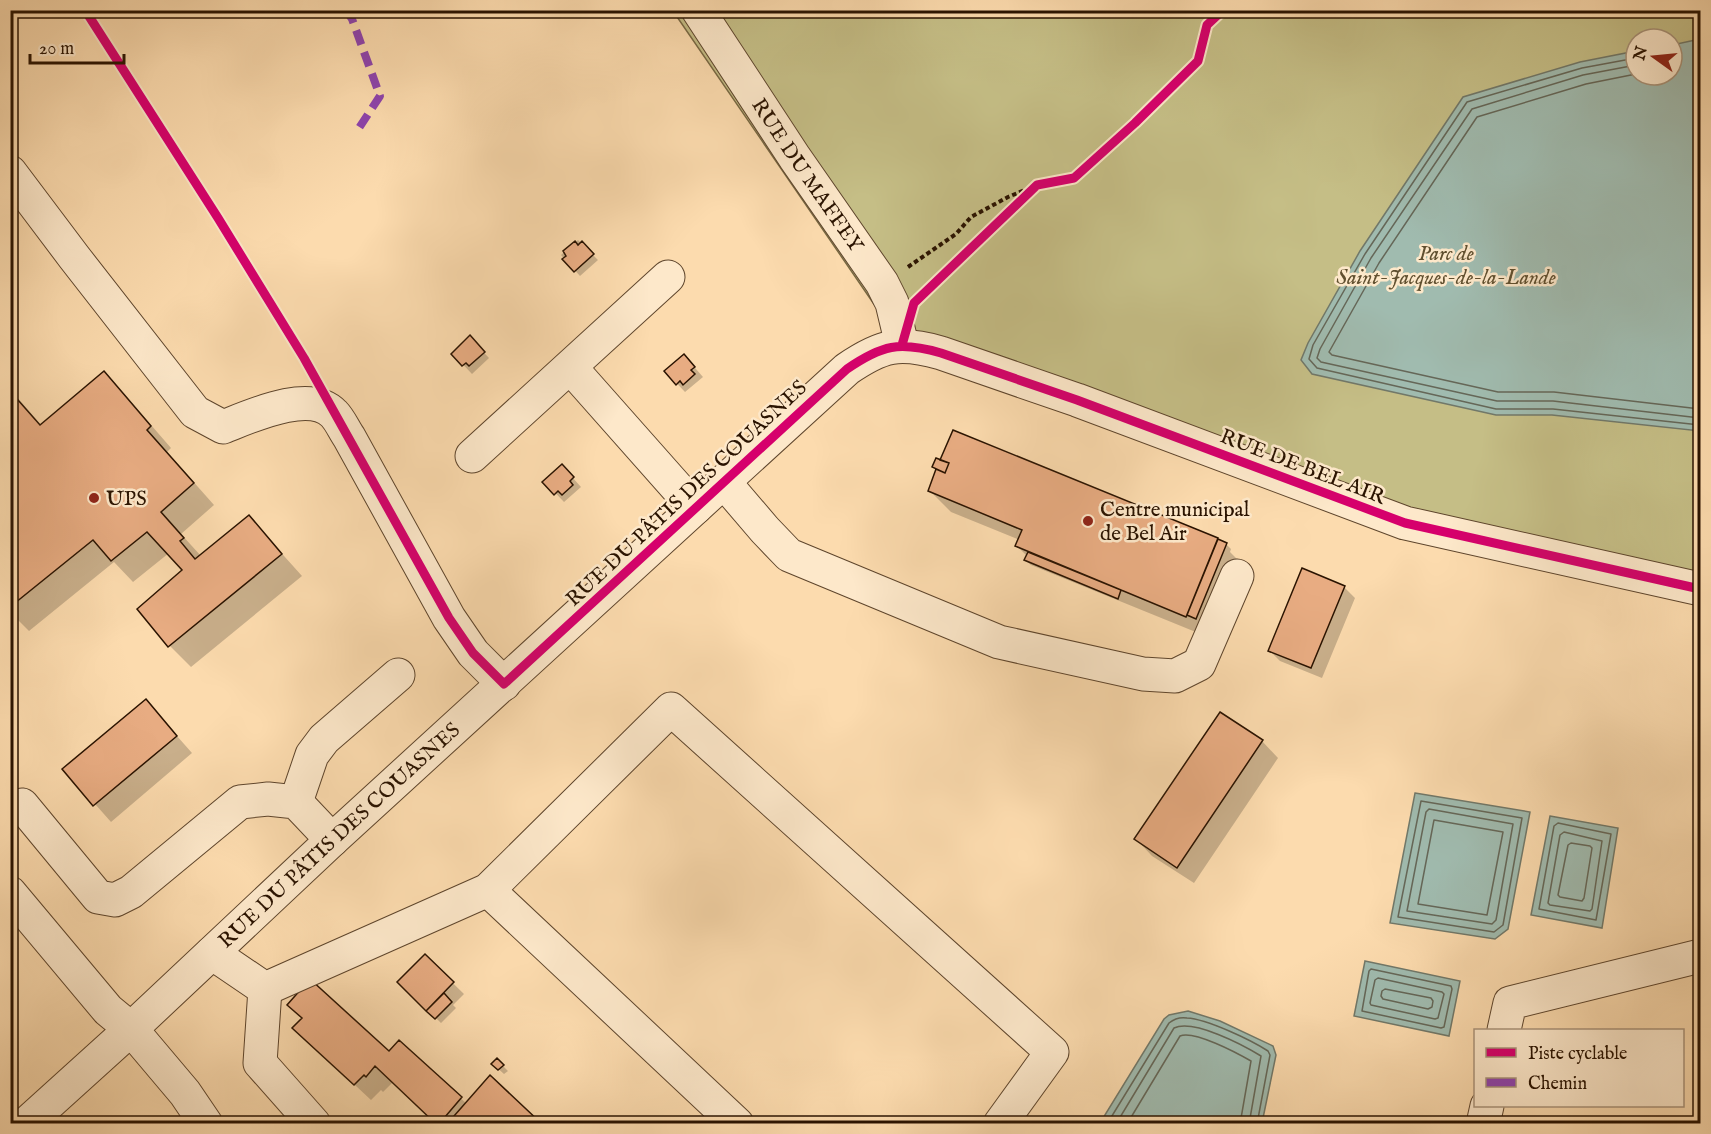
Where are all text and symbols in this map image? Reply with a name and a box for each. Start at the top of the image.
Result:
scale bar [30,27,124,65]
north arrow [1624,27,1684,87]
text: 20 m [39,38,74,61]
text: N [1630,44,1653,64]
street label: RUE DU MAFFEY [745,94,869,259]
park label: Parc de Saint-Jacques-de-la-Lande [1336,241,1556,292]
street label: RUE DU PÂTIS DES COUASNES [560,374,813,613]
street label: RUE DE BEL AIR [1216,423,1390,512]
place label: UPS [106,486,147,513]
marker: UPS [87,491,101,505]
place label: Centre municipal de Bel Air [1100,497,1250,548]
marker: Centre municipal de Bel Air [1081,514,1095,528]
street label: RUE DU PÂTIS DES COUASNES [213,717,467,955]
legend [1474,1029,1684,1107]
text: Piste cyclable [1528,1043,1627,1066]
text: Chemin [1528,1073,1587,1096]

